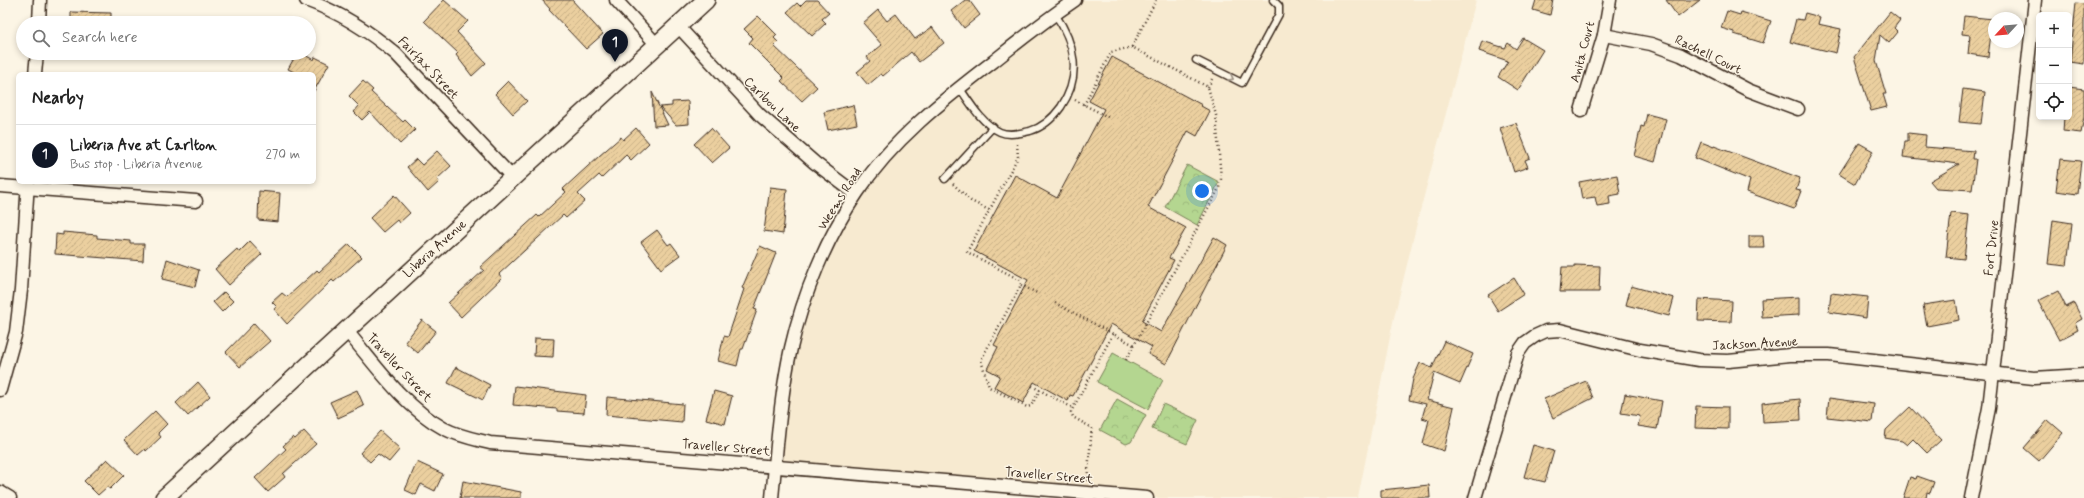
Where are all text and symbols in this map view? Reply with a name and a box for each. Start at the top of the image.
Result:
north arrow [1988,12,2024,48]
map controls [2036,12,2072,120]
button: + [2036,12,2072,48]
search box [16,16,316,60]
street label: Anita Court [1567,19,1599,84]
icon: search [30,27,52,49]
text: Search here [62,28,138,48]
pin: 1 [602,29,628,62]
street label: Rachell Court [1672,32,1744,78]
street label: Fairfax Street [394,33,462,103]
button: − [2036,48,2072,84]
street label: Caribou Lane [740,73,804,137]
one-way arrow [1227,73,1234,81]
button: locate [2036,84,2072,120]
text: Nearby [32,87,84,109]
text: Liberia Ave at Carlton [70,136,217,156]
text: 1 [42,146,48,163]
text: 270 m [265,146,300,163]
text: Bus stop · Liberia Avenue [70,156,203,173]
street label: Weems Road [814,165,866,233]
your location [1192,181,1212,201]
street label: Liberia Avenue [400,216,470,282]
street label: Fort Drive [1981,219,2003,277]
street label: Traveller Street [363,330,436,406]
street label: Jackson Avenue [1712,333,1798,355]
street label: Traveller Street [681,436,771,460]
street label: Traveller Street [1004,464,1094,488]

